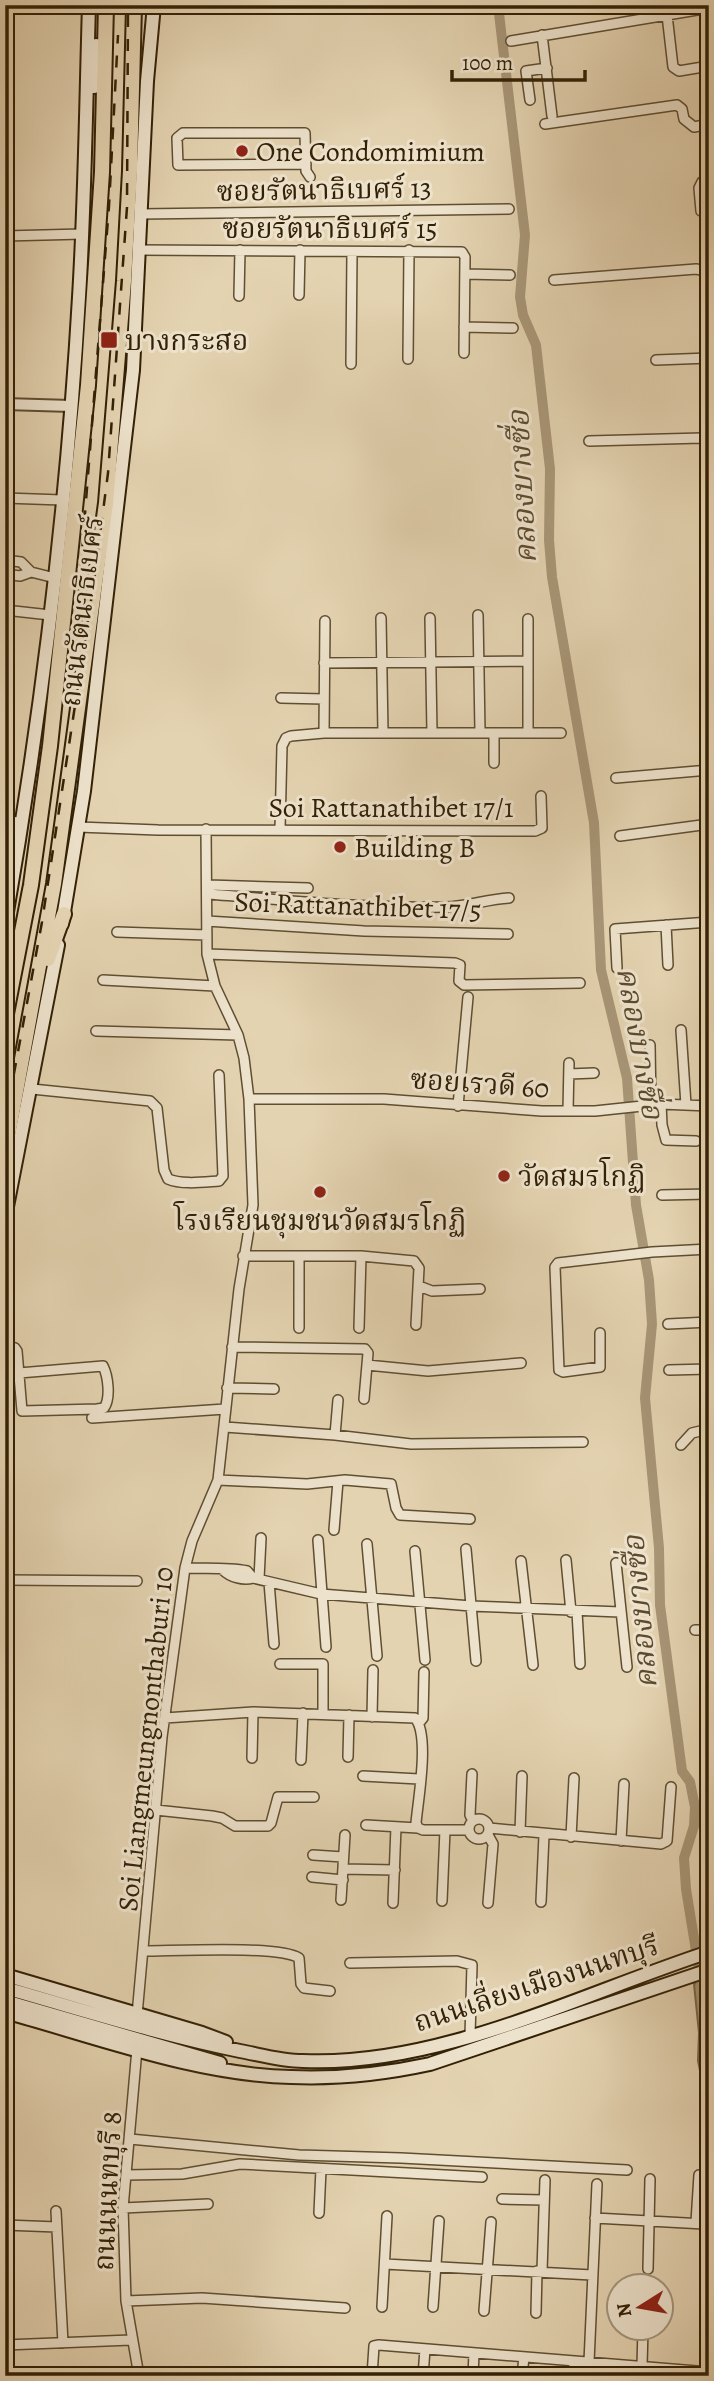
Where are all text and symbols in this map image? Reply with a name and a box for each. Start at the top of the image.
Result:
scale bar [452,38,584,82]
text: 100 m [462,49,513,77]
place label: One Condomimium [256,133,485,171]
marker: One Condomimium [234,143,250,159]
street label: ซอยรัตนาธิเบศร์ 13 [216,169,432,211]
street label: ซอยรัตนาธิเบศร์ 15 [222,210,438,248]
place label: บางกระสอ [125,322,248,360]
marker: บางกระสอ [99,330,119,350]
water label: คลองบางซื่อ [496,408,546,565]
street label: ถนนรัตนาธิเบศร์ [51,513,113,709]
street label: Soi Rattanathibet 17/1 [269,789,513,827]
place label: Building B [354,829,475,867]
marker: Building B [332,839,348,855]
street label: Soi Rattanathibet 17/5 [234,883,482,929]
water label: คลองบางซื่อ [607,964,675,1124]
street label: ซอยเรวดี 60 [409,1060,551,1108]
place label: วัดสมรโกฏิ [518,1157,645,1196]
marker: วัดสมรโกฏิ [496,1168,512,1184]
marker: โรงเรียนชุมชนวัดสมรโกฏิ [312,1184,328,1200]
place label: โรงเรียนชุมชนวัดสมรโกฏิ [173,1201,466,1240]
water label: คลองบางซื่อ [611,1532,667,1690]
street label: Soi Liangmeungnonthaburi 10 [109,1565,183,1913]
street label: ถนนเลี่ยงเมืองนนทบุรี [408,1924,664,2042]
street label: ถนนนนทบุรี 8 [85,2110,131,2272]
north arrow [606,2272,676,2342]
text: N [610,2301,638,2319]

